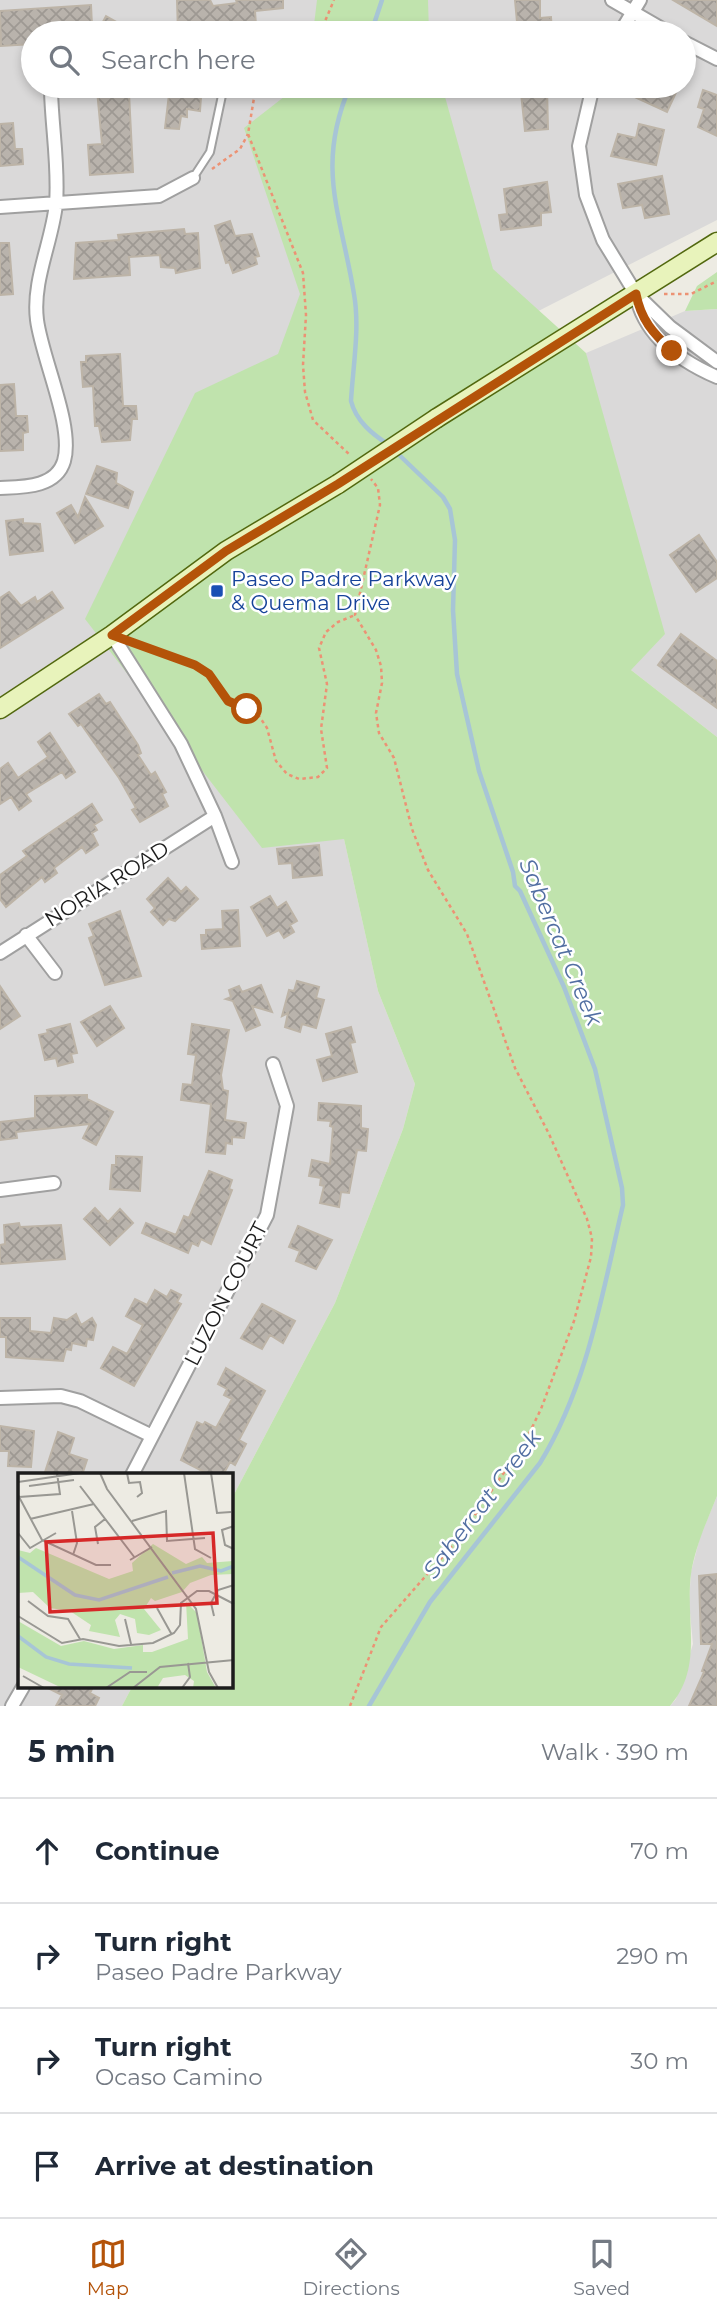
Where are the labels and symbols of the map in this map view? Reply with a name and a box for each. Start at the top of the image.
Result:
route end [656,335,687,366]
place label: Paseo Padre Parkway & Quema Drive [231,566,457,615]
marker: Paseo Padre Parkway & Quema Drive [209,583,225,599]
route start [231,693,262,724]
street label: NORIA ROAD [40,835,173,932]
water label: Sabercat Creek [513,854,609,1031]
street label: LUZON COURT [179,1218,273,1370]
water label: Sabercat Creek [417,1423,548,1584]
inset map [18,1473,233,1688]

